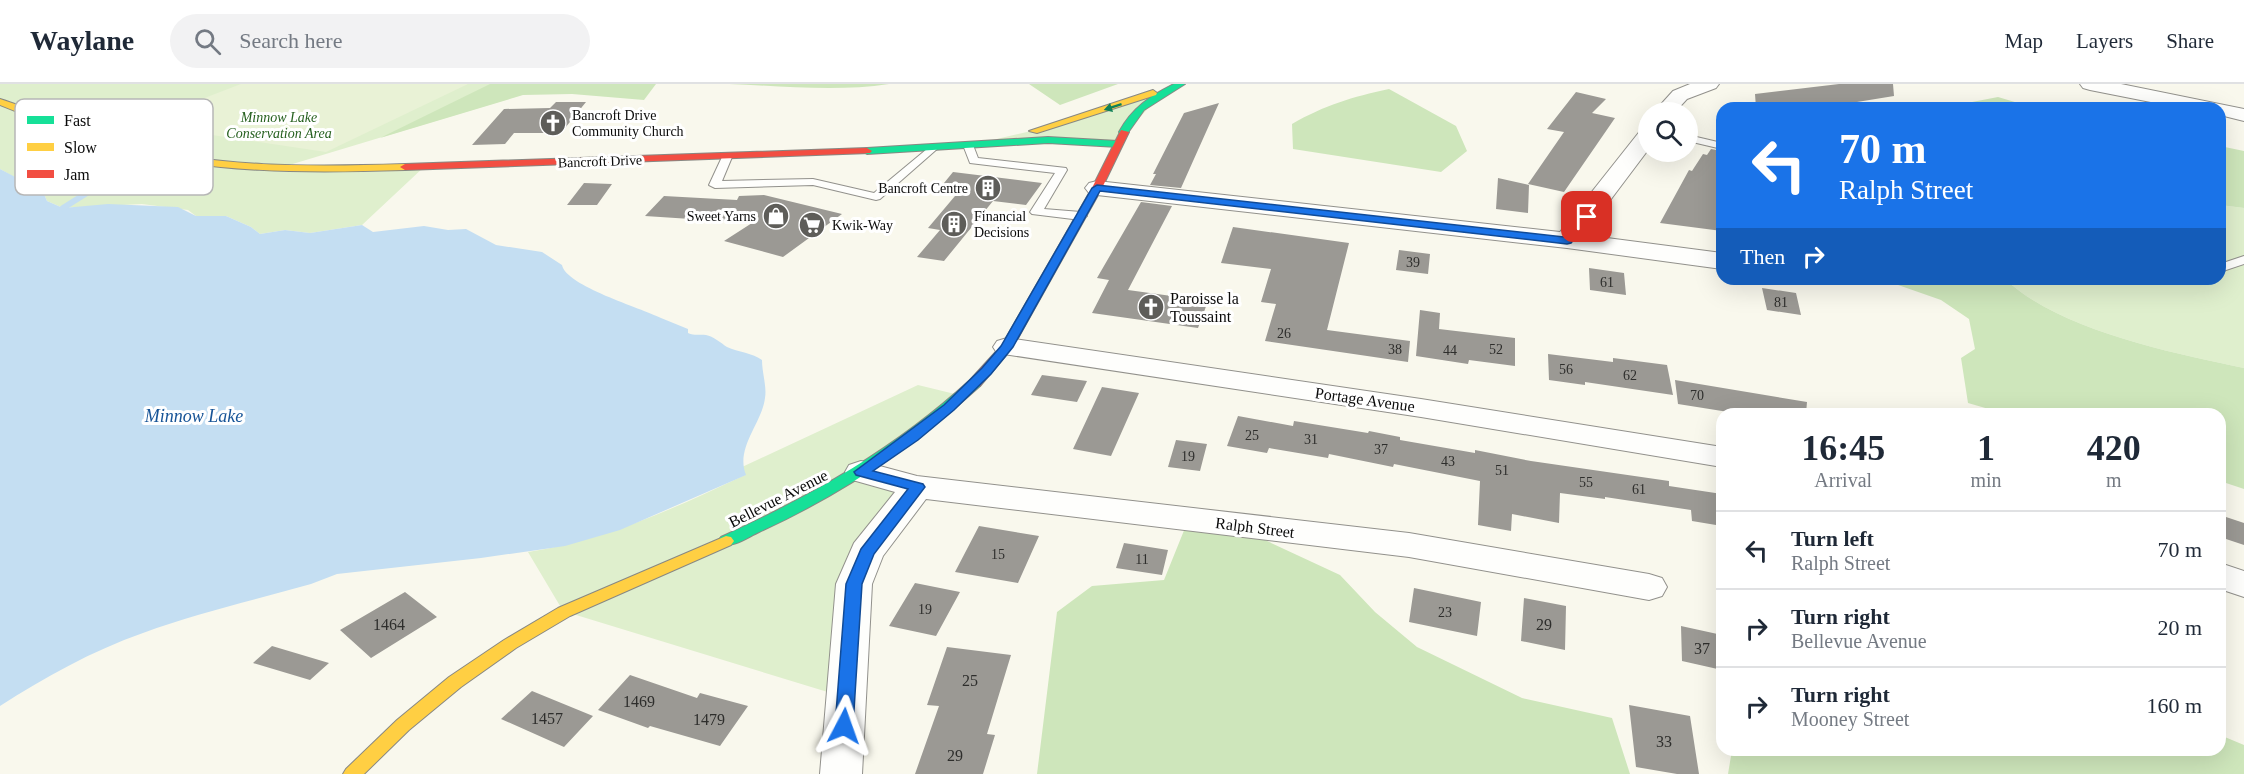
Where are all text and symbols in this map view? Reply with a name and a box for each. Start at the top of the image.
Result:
search box [170,14,590,68]
text: Waylane [30,25,134,56]
icon: search [191,25,224,58]
text: Search here [239,28,342,53]
text: Map [2005,29,2043,53]
text: Layers [2076,29,2133,53]
text: Share [2166,29,2214,53]
legend [15,99,213,195]
one-way arrow [1104,102,1122,112]
map controls [1638,102,1698,162]
button: search [1638,102,1698,162]
church icon: Bancroft Drive Community Church [538,108,568,138]
place label: Bancroft Drive Community Church [572,108,684,139]
park label: Minnow Lake Conservation Area [226,110,332,141]
text: Fast [64,112,91,129]
icon: left [1740,126,1818,204]
text: 70 m [1839,126,1927,172]
text: Slow [64,139,97,156]
street label: Bancroft Drive [558,153,642,170]
text: Jam [64,166,90,183]
building icon: Bancroft Centre [973,173,1003,203]
text: Ralph Street [1839,175,1973,205]
place label: Bancroft Centre [878,181,968,196]
pin [1561,191,1612,242]
icon: arrive [1570,200,1603,233]
shop icon: Sweet Yarns [761,201,791,231]
place label: Sweet Yarns [687,209,756,224]
building icon: Financial Decisions [939,209,969,239]
place label: Financial Decisions [974,209,1029,240]
supermarket icon: Kwik-Way [797,210,827,240]
place label: Kwik-Way [832,218,893,233]
icon: right [1797,240,1830,273]
text: Then [1740,244,1785,269]
house number: 39 [1406,255,1420,270]
house number: 61 [1600,275,1614,290]
place label: Paroisse la Toussaint [1170,290,1239,325]
church icon: Paroisse la Toussaint [1136,292,1166,322]
house number: 81 [1774,295,1788,310]
house number: 26 [1277,326,1291,341]
house number: 38 [1388,342,1402,357]
house number: 52 [1489,342,1503,357]
house number: 44 [1443,343,1457,358]
house number: 56 [1559,362,1573,377]
house number: 62 [1623,368,1637,383]
street label: Portage Avenue [1314,384,1416,416]
house number: 70 [1690,388,1704,403]
water label: Minnow Lake [144,406,243,426]
house number: 25 [1245,428,1259,443]
text: 16:45 [1801,428,1885,468]
text: 1 [1977,428,1995,468]
text: 420 [2087,428,2141,468]
house number: 31 [1304,432,1318,447]
house number: 37 [1374,442,1388,457]
house number: 19 [1181,449,1195,464]
house number: 43 [1441,454,1455,469]
house number: 51 [1495,463,1509,478]
street label: Bellevue Avenue [726,466,830,531]
text: Arrival [1814,469,1872,491]
text: min [1970,469,2002,491]
text: m [2106,469,2122,491]
house number: 55 [1579,475,1593,490]
house number: 61 [1632,482,1646,497]
street label: Ralph Street [1214,514,1296,542]
text: Turn left [1791,526,1874,551]
icon: left [1740,534,1773,567]
text: 70 m [2157,537,2202,562]
house number: 15 [991,547,1005,562]
house number: 11 [1135,552,1149,567]
text: Ralph Street [1791,552,1890,574]
house number: 19 [918,602,932,617]
text: Turn right [1791,604,1890,629]
house number: 23 [1438,605,1452,620]
icon: right [1740,612,1773,645]
text: 20 m [2157,615,2202,640]
house number: 1464 [373,616,405,633]
house number: 29 [1536,616,1552,633]
text: Bellevue Avenue [1791,630,1927,652]
house number: 37 [1694,640,1710,657]
house number: 25 [962,672,978,689]
text: Turn right [1791,682,1890,707]
icon: right [1740,690,1773,723]
house number: 1469 [623,693,655,710]
text: 160 m [2146,693,2202,718]
position arrow [812,694,876,758]
text: Mooney Street [1791,708,1909,730]
house number: 1457 [531,710,563,727]
house number: 1479 [693,711,725,728]
house number: 33 [1656,733,1672,750]
house number: 29 [947,747,963,764]

